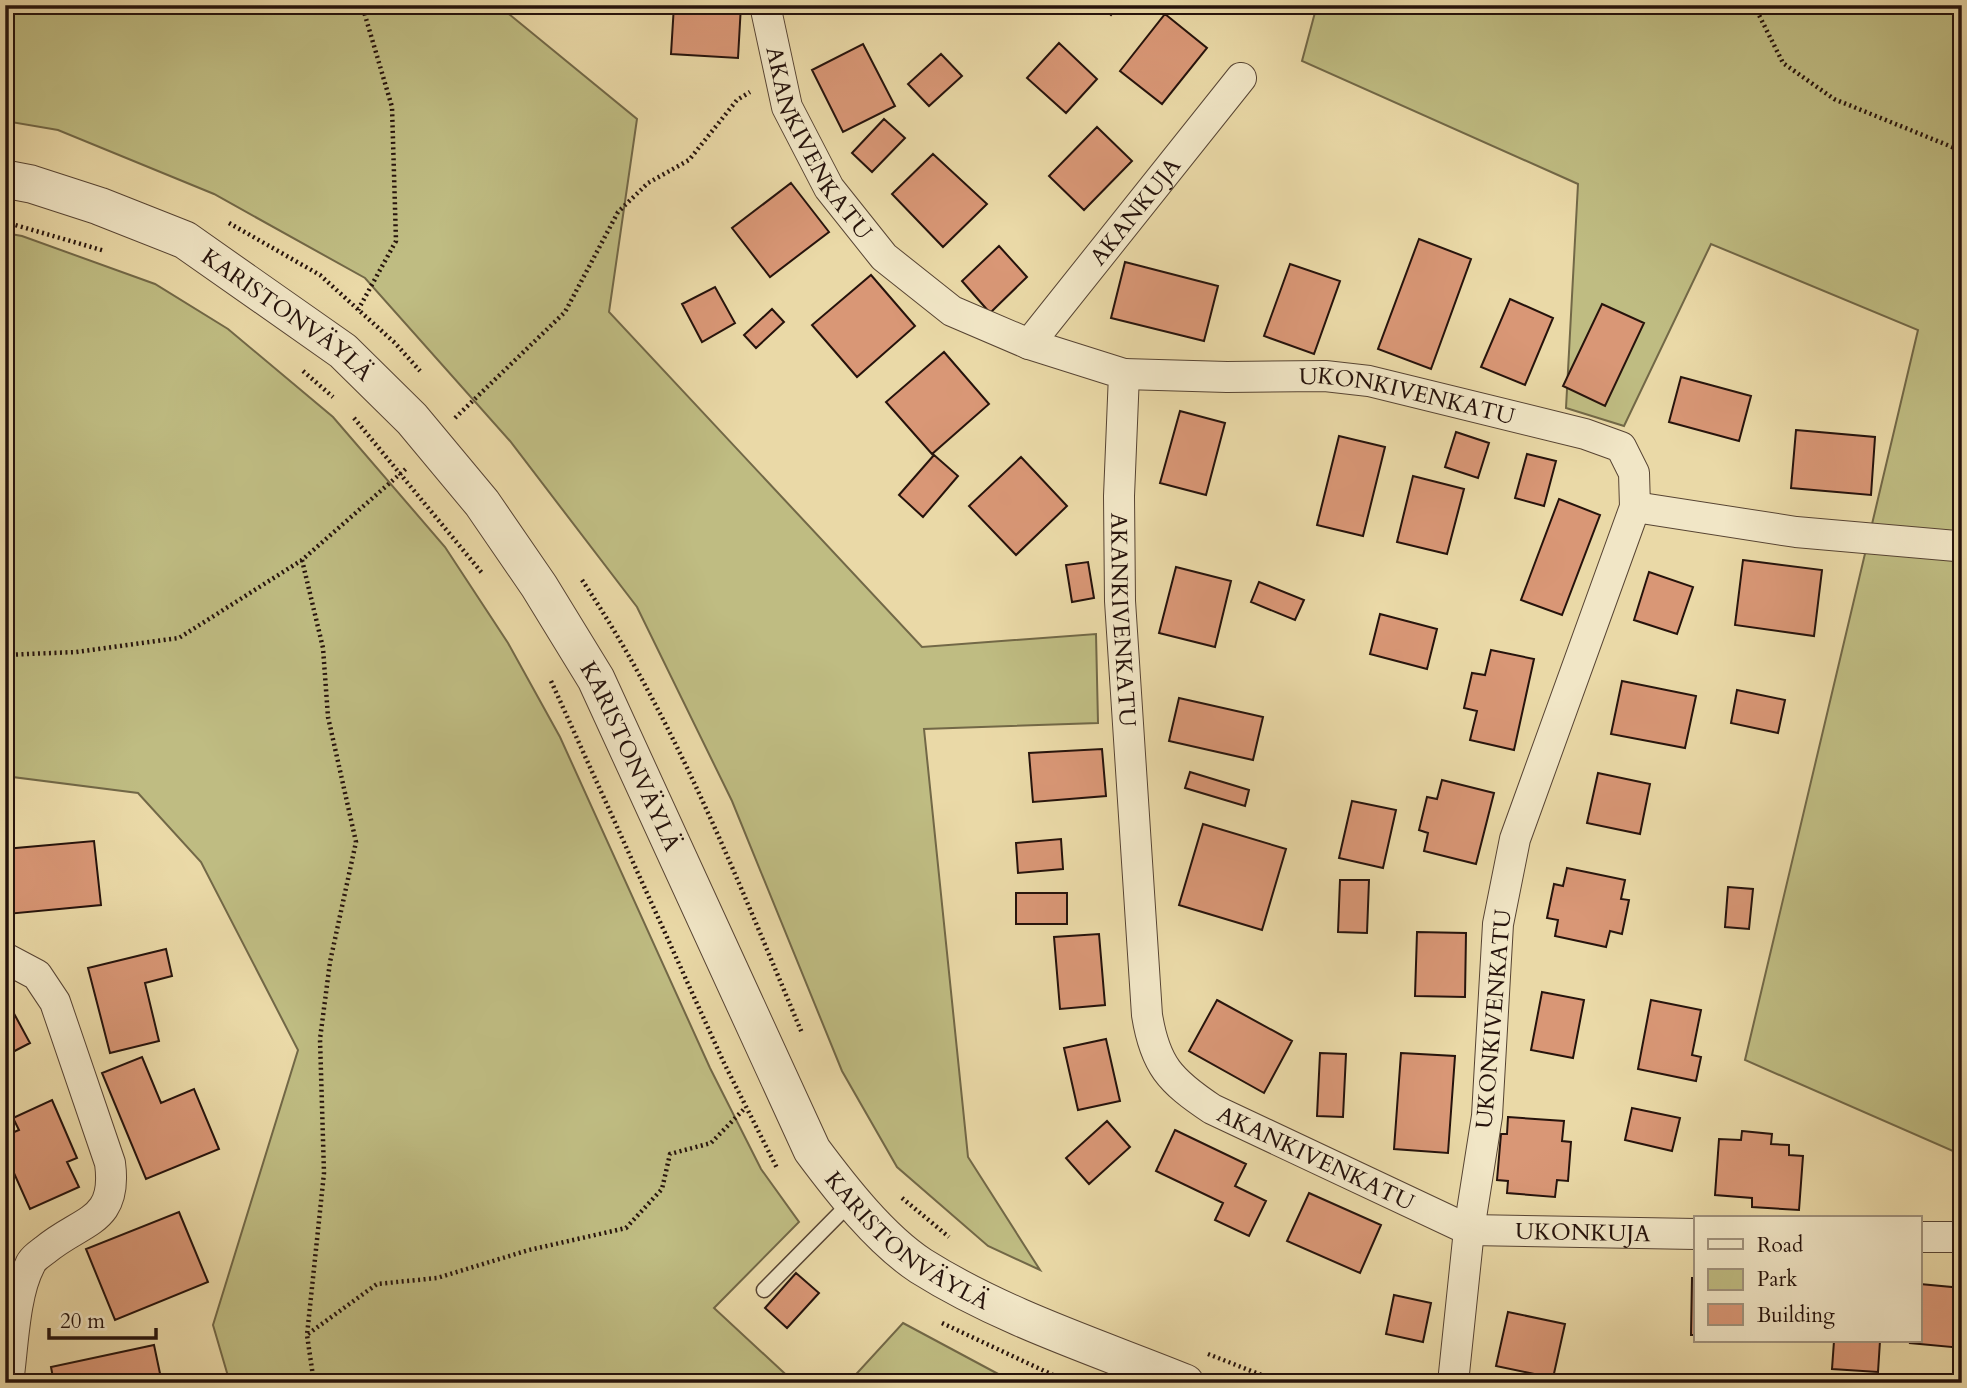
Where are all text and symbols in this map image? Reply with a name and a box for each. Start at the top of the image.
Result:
street label: AKANKIVENKATU [758,44,879,246]
street label: AKANKUJA [1083,151,1188,272]
street label: KARISTONVÄYLÄ [195,241,380,388]
street label: UKONKIVENKATU [1299,360,1518,432]
street label: AKANKIVENKATU [1103,513,1143,728]
street label: KARISTONVÄYLÄ [573,655,688,857]
street label: UKONKIVENKATU [1468,908,1519,1130]
street label: AKANKIVENKATU [1212,1099,1419,1218]
street label: KARISTONVÄYLÄ [818,1165,995,1317]
street label: UKONKUJA [1515,1216,1651,1249]
legend [1694,1216,1922,1342]
text: Road [1757,1231,1803,1260]
text: Park [1757,1265,1798,1294]
scale bar [49,1297,156,1341]
text: Building [1757,1301,1835,1330]
text: 20 m [60,1307,105,1336]

